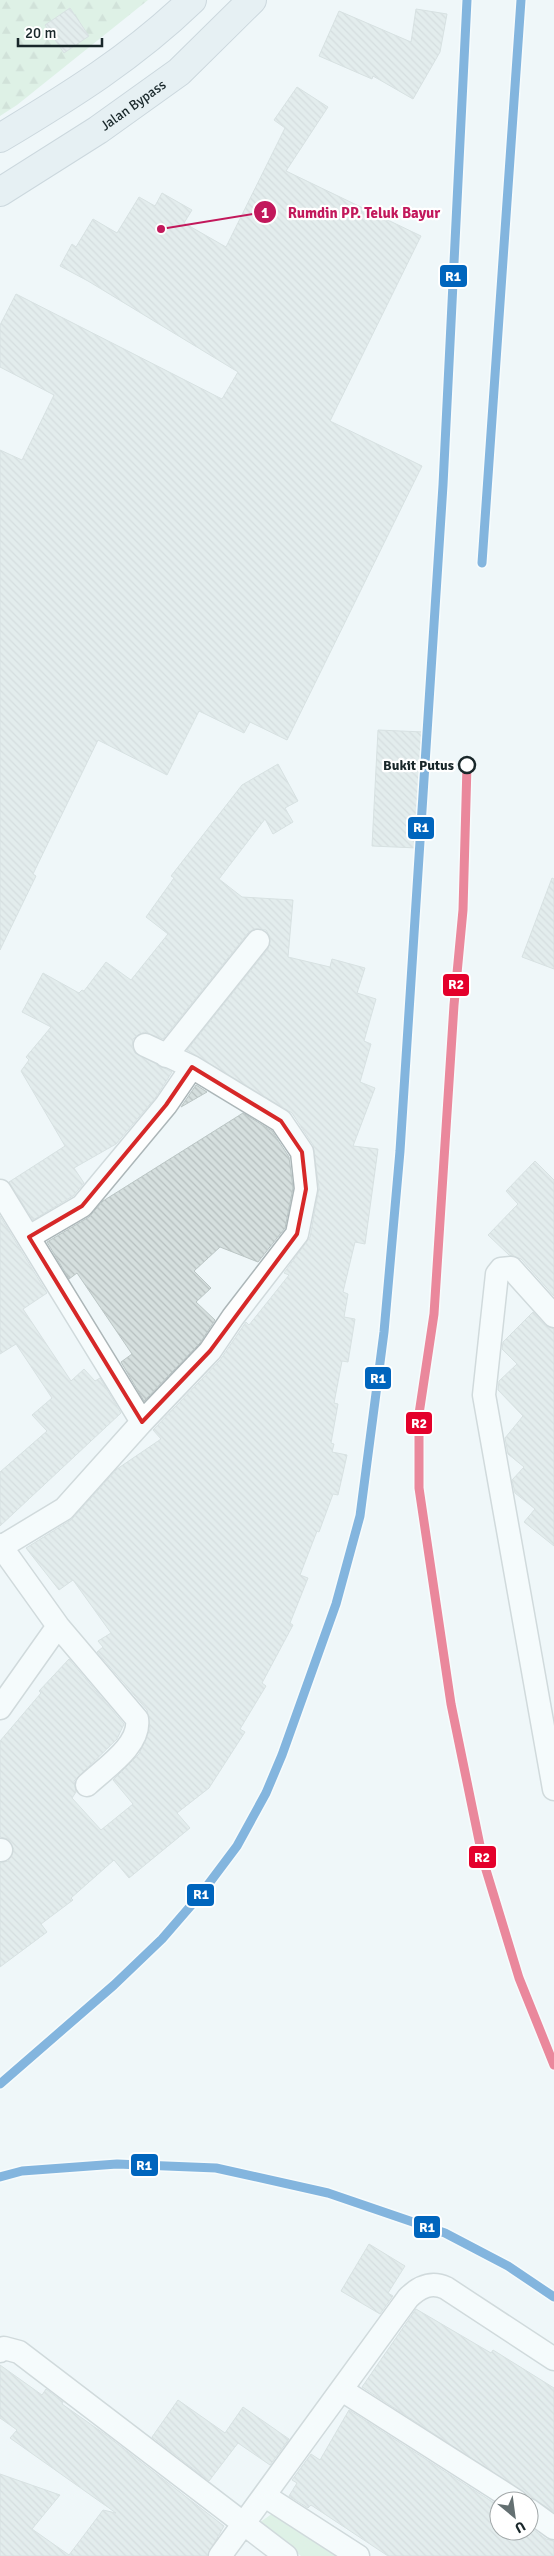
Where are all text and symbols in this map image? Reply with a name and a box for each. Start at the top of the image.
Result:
scale bar [18,15,101,47]
text: 20 m [25,24,56,42]
street label: Jalan Bypass [97,76,169,135]
callout: Rumdin PP. Teluk Bayur [253,197,450,227]
text: 1 [261,204,269,222]
text: Rumdin PP. Teluk Bayur [288,204,440,222]
line badge: R1 [439,264,468,288]
text: R1 [445,268,462,285]
marker: Bukit Putus [458,756,476,774]
place label: Bukit Putus [383,757,454,774]
line badge: R1 [407,816,435,840]
text: R1 [413,819,430,836]
line badge: R2 [442,973,470,997]
text: R2 [448,976,464,993]
line badge: R1 [364,1366,392,1390]
text: R1 [370,1370,387,1387]
line badge: R2 [405,1411,433,1435]
text: R2 [411,1415,427,1432]
line badge: R2 [468,1845,497,1869]
text: R2 [474,1849,490,1866]
line badge: R1 [186,1883,215,1907]
text: R1 [193,1886,210,1903]
line badge: R1 [130,2153,159,2177]
text: R1 [136,2157,153,2174]
line badge: R1 [413,2215,441,2239]
text: R1 [419,2219,436,2236]
north arrow [489,2491,539,2541]
text: U [512,2517,528,2537]

